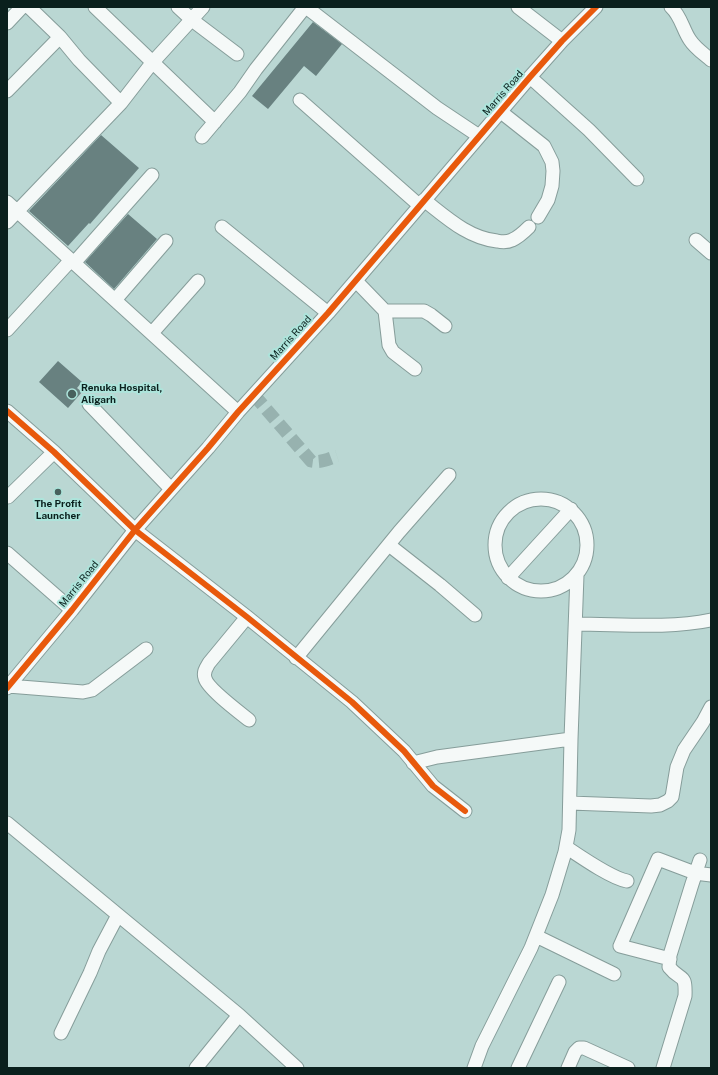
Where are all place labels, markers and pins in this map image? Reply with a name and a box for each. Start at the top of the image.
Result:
place label: Renuka Hospital, Aligarh [81,382,162,406]
marker: Renuka Hospital, Aligarh [66,388,78,400]
marker: The Profit Launcher [53,487,63,497]
place label: The Profit Launcher [34,498,82,522]

